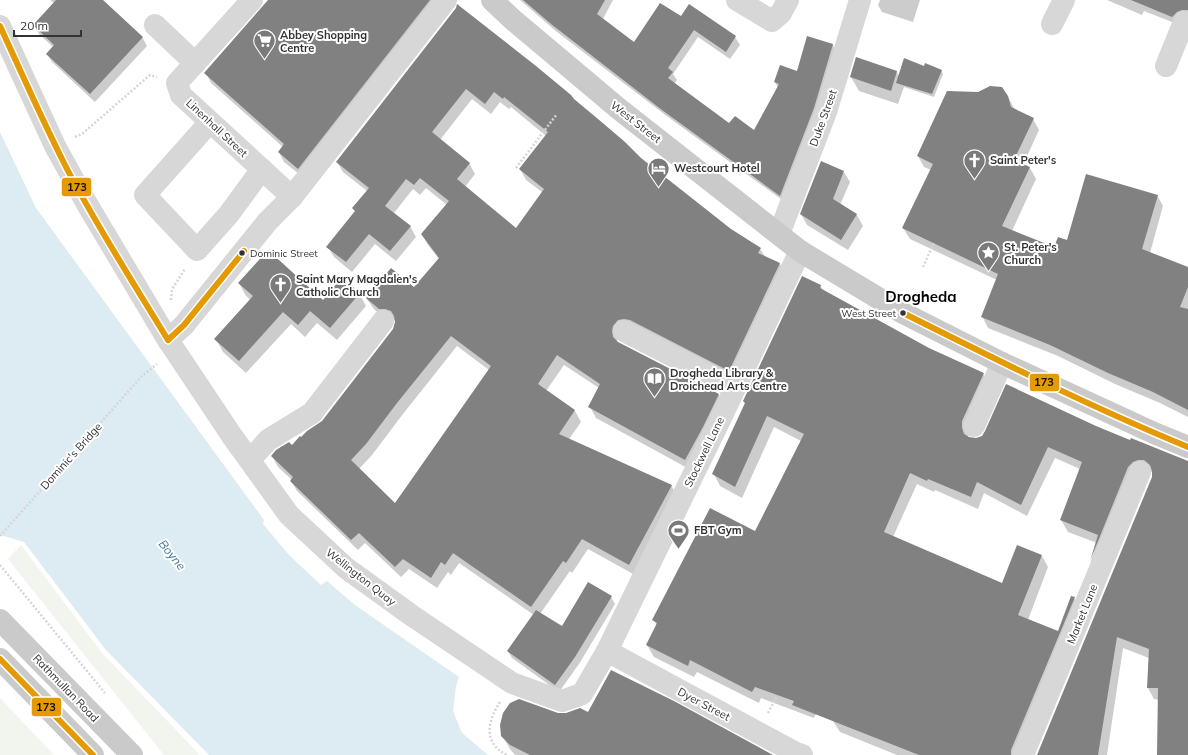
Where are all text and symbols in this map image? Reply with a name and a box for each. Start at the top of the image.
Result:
scale bar [14,12,81,38]
text: 20 m [20,18,48,33]
supermarket icon: Abbey Shopping Centre [251,28,277,61]
place label: Abbey Shopping Centre [280,28,367,55]
street label: Duke Street [806,88,840,148]
street label: Linenhall Street [183,96,251,160]
street label: West Street [608,98,664,146]
church icon: Saint Peter's [962,147,988,180]
place label: Saint Peter's [990,153,1057,167]
hotel icon: Westcourt Hotel [646,155,672,188]
place label: Westcourt Hotel [674,161,760,175]
line badge: 173 [61,177,92,197]
text: 173 [67,180,87,194]
place icon: St. Peter's Church [975,240,1001,273]
place label: St. Peter's Church [1004,240,1057,267]
place label: Dominic Street [250,247,318,260]
marker: Dominic Street [237,248,247,258]
church icon: Saint Mary Magdalen's Catholic Church [267,272,293,305]
place label: Saint Mary Magdalen's Catholic Church [296,272,418,299]
district label: Drogheda [885,287,957,306]
place label: West Street [841,307,896,320]
marker: West Street [898,308,908,318]
library icon: Drogheda Library & Droichead Arts Centre [642,366,668,399]
place label: Drogheda Library & Droichead Arts Centre [670,366,787,393]
line badge: 173 [1029,373,1060,392]
text: 173 [1034,375,1054,389]
street label: Stockwell Lane [681,415,727,489]
street label: Dominic's Bridge [37,420,105,492]
sports icon: FBT Gym [666,517,692,550]
place label: FBT Gym [694,523,742,537]
water label: Boyne [156,536,189,573]
street label: Wellington Quay [323,545,399,609]
street label: Market Lane [1064,582,1100,646]
street label: Rathmullan Road [30,651,102,725]
street label: Dyer Street [675,684,733,724]
line badge: 173 [31,697,62,717]
text: 173 [36,700,56,714]

